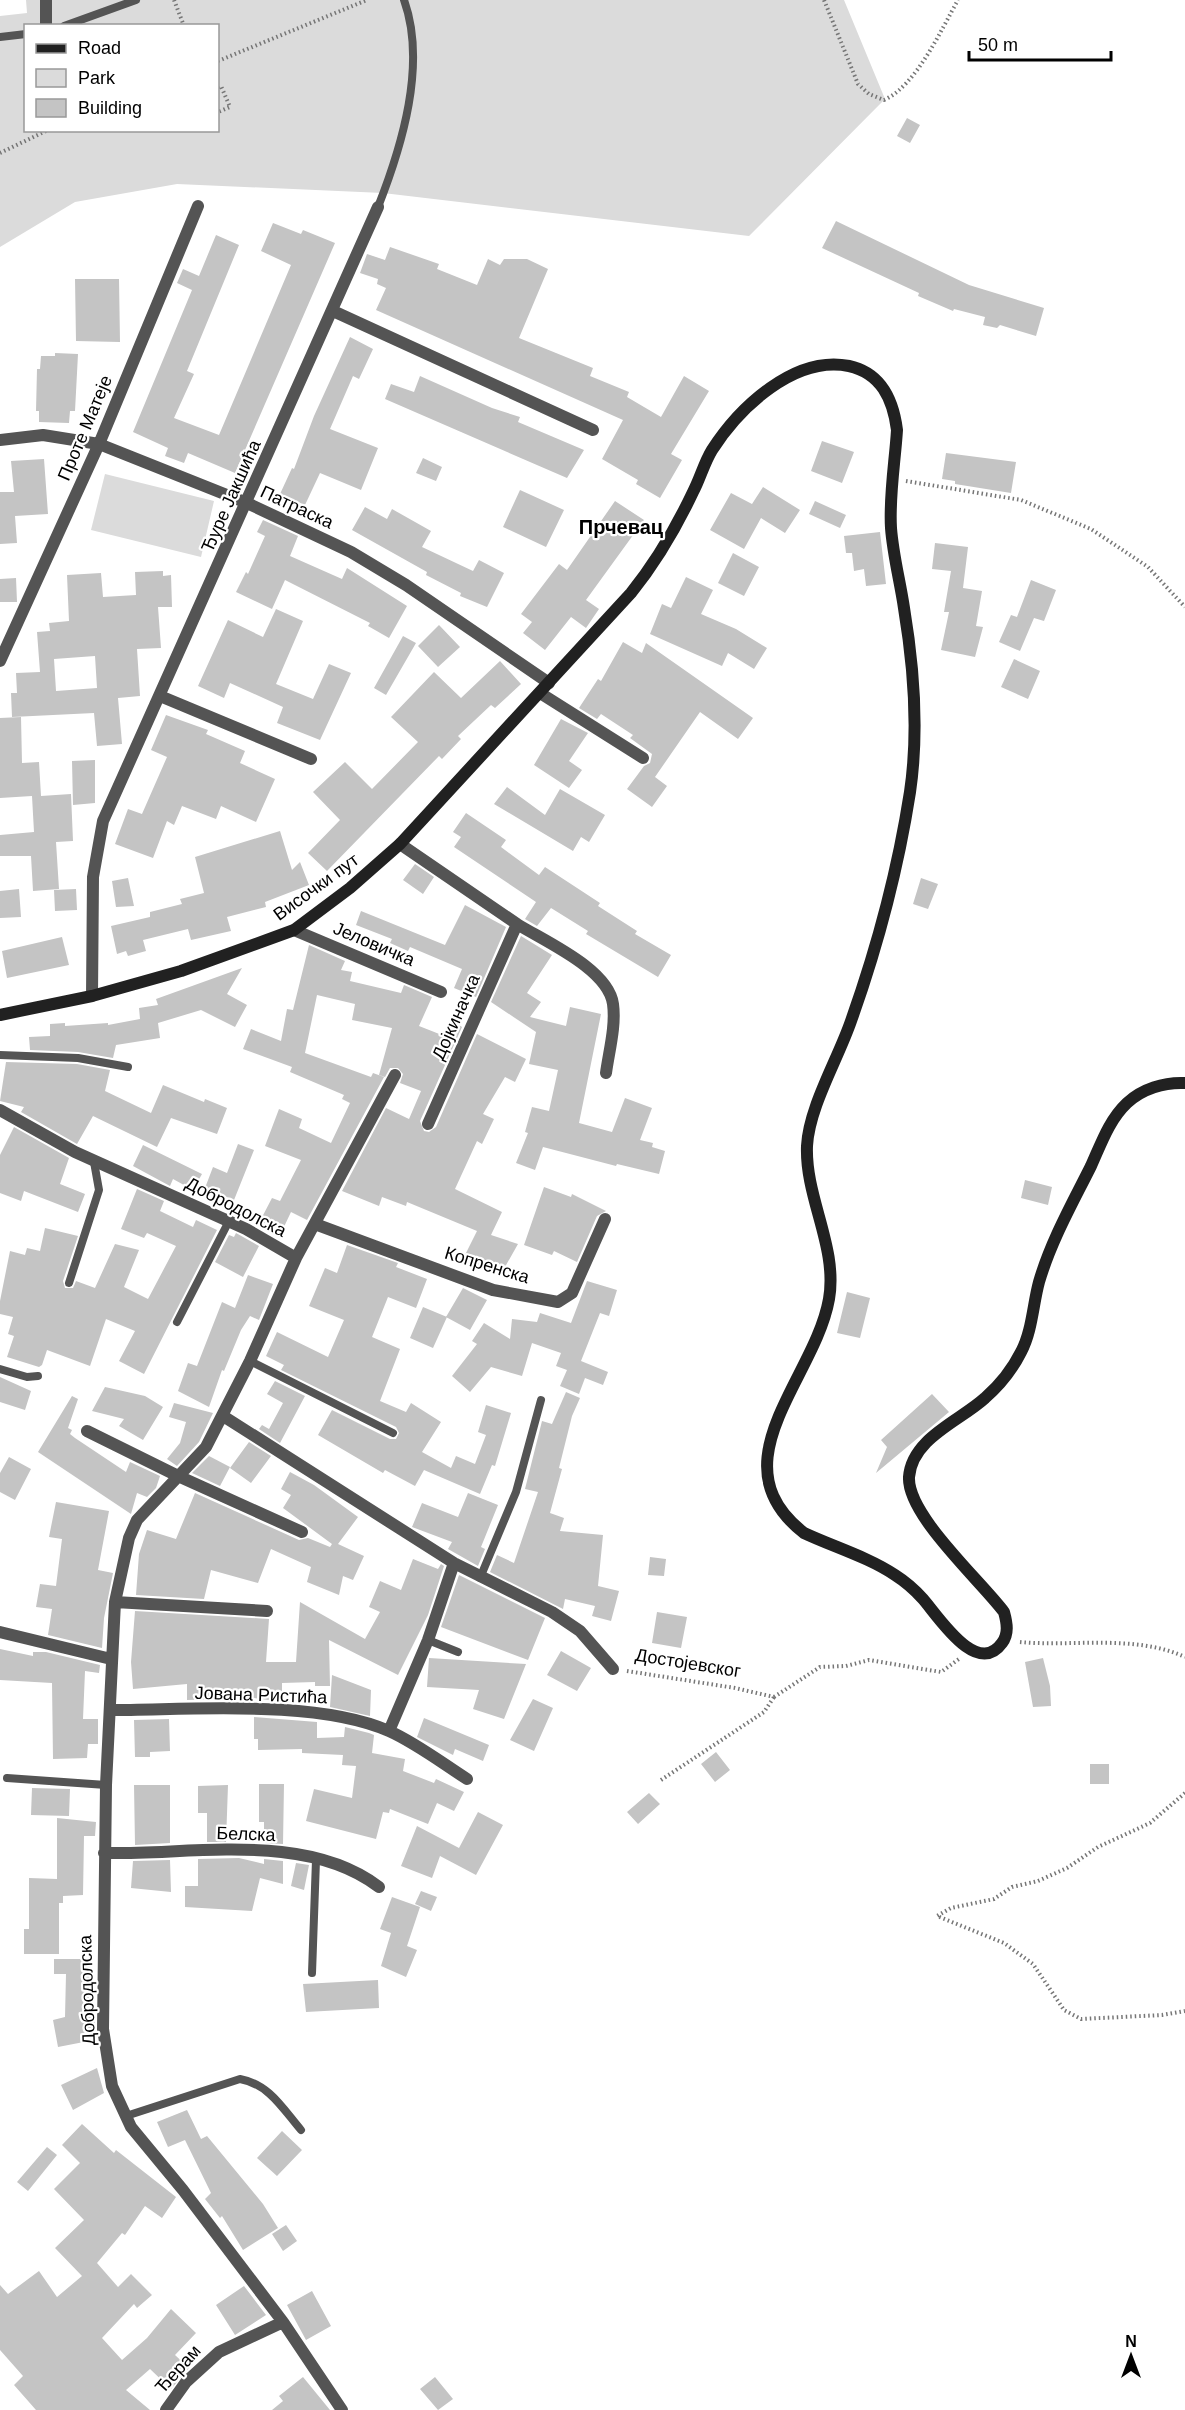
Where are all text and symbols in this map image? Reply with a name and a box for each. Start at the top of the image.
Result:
legend [24,24,219,132]
scale bar [969,24,1112,62]
text: 50 m [978,35,1018,55]
text: Road [78,38,121,58]
text: Park [78,68,116,88]
text: Building [78,98,142,118]
street label: Проте Матеје [54,372,116,484]
street label: Ђуре Јакшића [197,436,265,555]
street label: Патраска [257,481,338,533]
district label: Прчевац [579,516,664,538]
street label: Височки пут [270,849,362,925]
street label: Јеловичка [330,918,419,970]
street label: Дојкиначка [428,970,484,1063]
street label: Добродолска [182,1173,291,1241]
street label: Копренска [442,1243,533,1288]
street label: Достојевског [634,1645,743,1681]
street label: Јована Ристића [194,1683,329,1707]
street label: Белска [216,1823,277,1845]
street label: Добродолска [75,1934,99,2045]
north arrow [1101,2326,1161,2386]
text: N [1125,2333,1137,2350]
street label: Ђерам [151,2341,205,2397]

